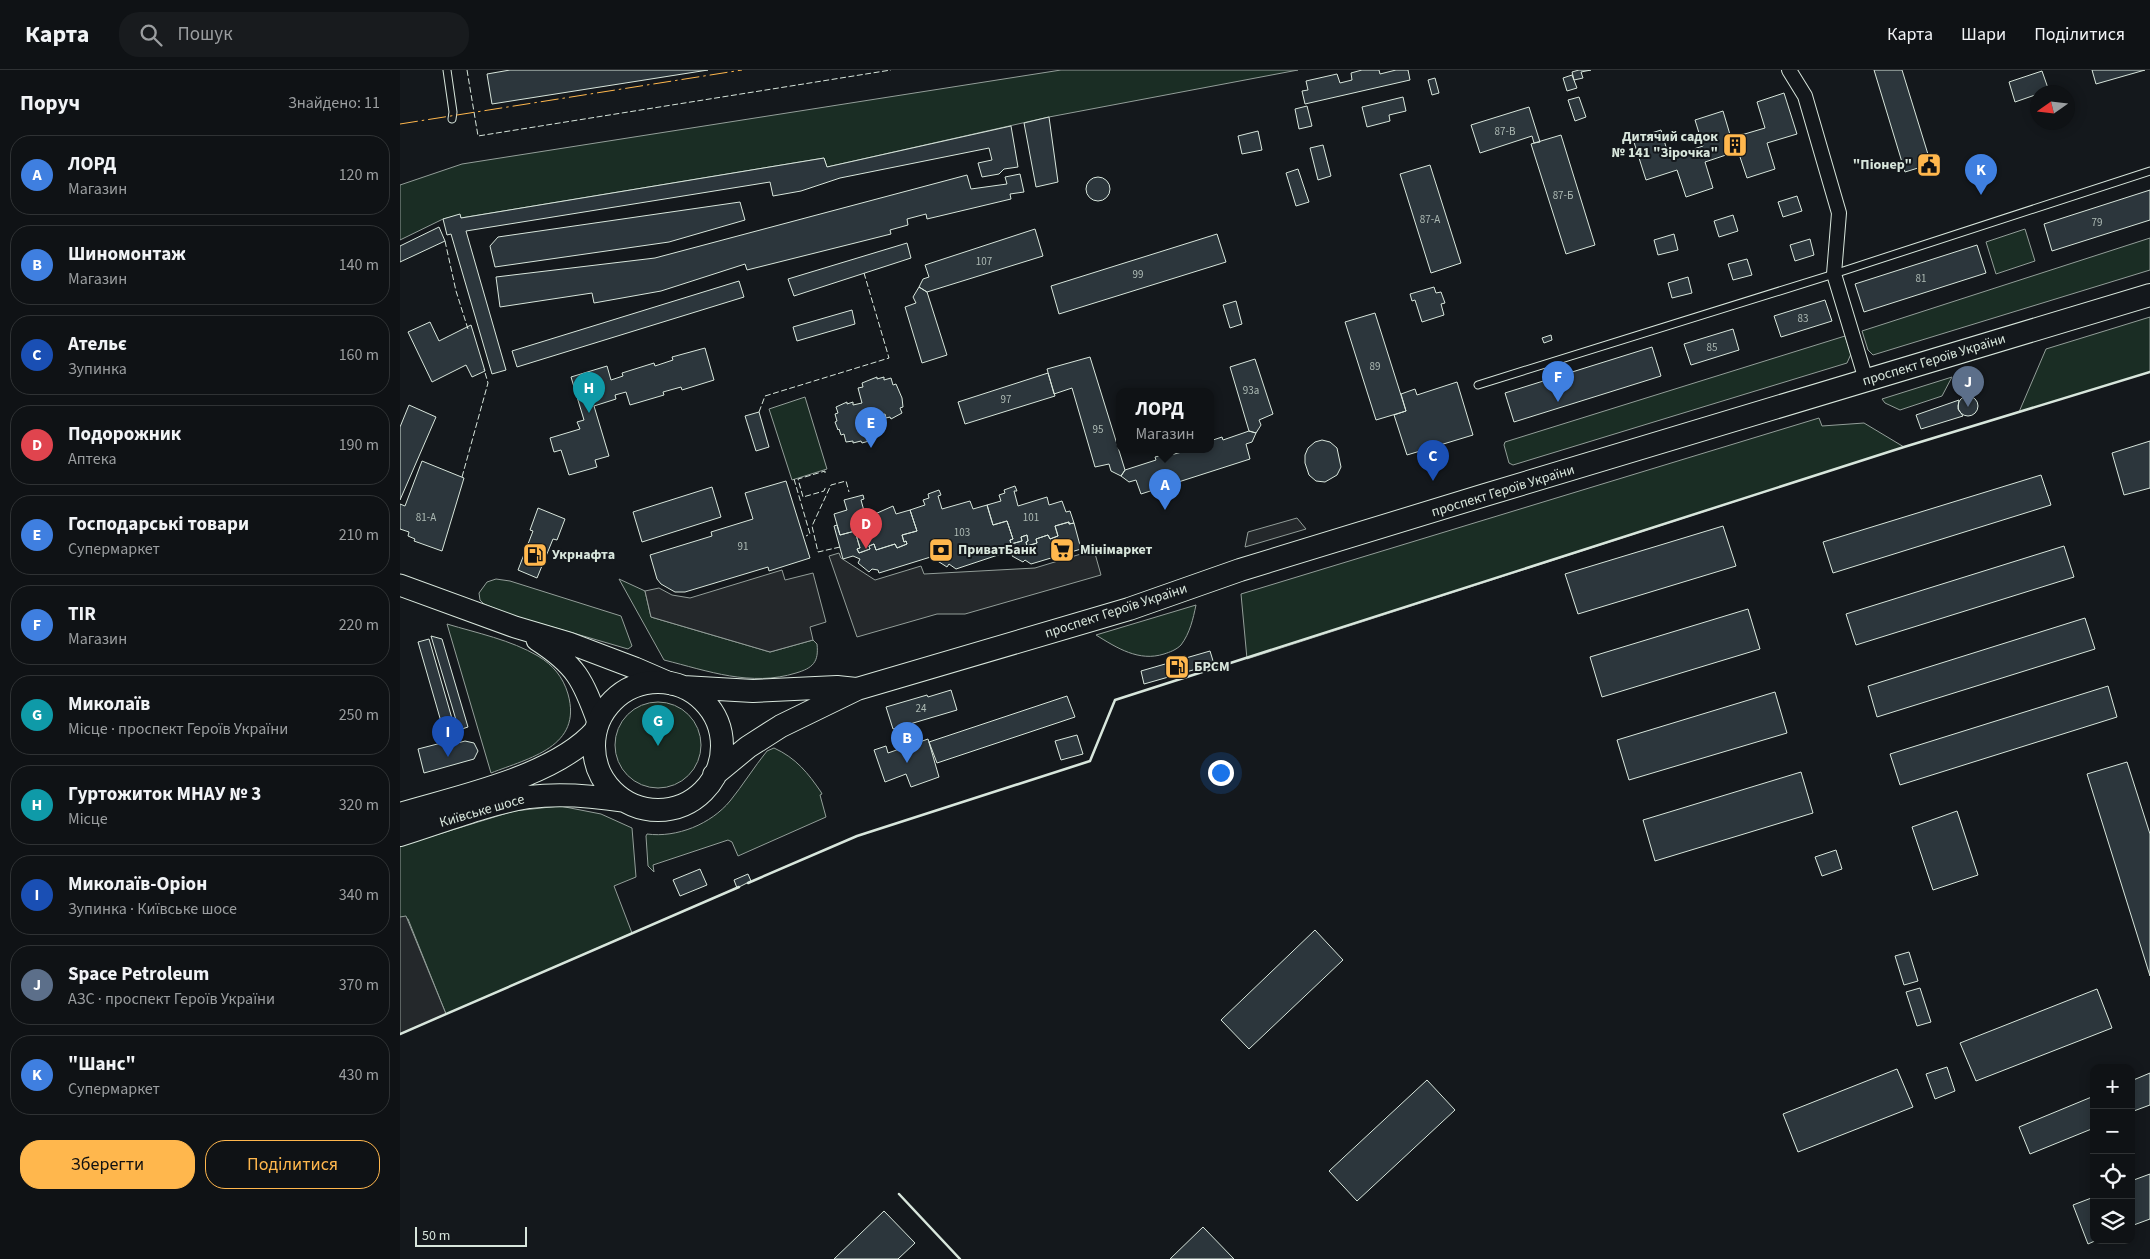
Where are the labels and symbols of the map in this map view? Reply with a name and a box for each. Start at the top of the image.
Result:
north arrow [2030,85,2075,130]
house number: 87-В [1495,124,1516,139]
place label: Дитячий садок № 141 "Зірочка" [1612,127,1718,163]
building icon: Дитячий садок № 141 "Зірочка" [1722,132,1748,158]
public building icon: "Піонер" [1916,152,1942,178]
pin: K [1965,154,1997,195]
place label: "Піонер" [1853,155,1912,175]
house number: 87-Б [1553,188,1573,203]
house number: 87-А [1420,212,1440,227]
house number: 79 [2092,215,2102,230]
house number: 107 [976,254,992,269]
house number: 99 [1133,267,1143,282]
house number: 81 [1916,271,1926,286]
house number: 83 [1798,311,1808,326]
street label: проспект Героїв України [1860,329,2008,391]
house number: 85 [1707,340,1717,355]
house number: 89 [1370,359,1380,374]
pin: F [1542,361,1574,402]
pin: J [1952,366,1984,407]
pin: H [573,372,605,413]
house number: 93а [1243,383,1259,398]
house number: 97 [1001,392,1011,407]
pin: E [855,407,887,448]
house number: 95 [1093,422,1103,437]
pin: C [1417,440,1449,481]
street label: проспект Героїв України [1429,460,1577,522]
pin: A [1149,469,1181,510]
pin: D [850,508,882,549]
house number: 81-А [416,510,436,525]
house number: 101 [1023,510,1039,525]
house number: 103 [954,525,970,540]
bank icon: ПриватБанк [928,537,954,563]
supermarket icon: Мінімаркет [1049,537,1075,563]
house number: 91 [738,539,748,554]
place label: ПриватБанк [958,540,1037,560]
place label: Мінімаркет [1080,540,1153,560]
fuel station icon: Укрнафта [522,542,548,568]
place label: Укрнафта [552,545,615,565]
street label: проспект Героїв України [1042,578,1190,644]
fuel station icon: БРСМ [1164,654,1190,680]
place label: БРСМ [1194,657,1230,677]
house number: 24 [916,701,927,716]
pin: G [642,705,674,746]
pin: I [432,716,464,757]
pin: B [891,722,923,763]
your location [1208,760,1234,786]
street label: Київське шосе [437,789,527,833]
scale bar [415,1224,528,1247]

